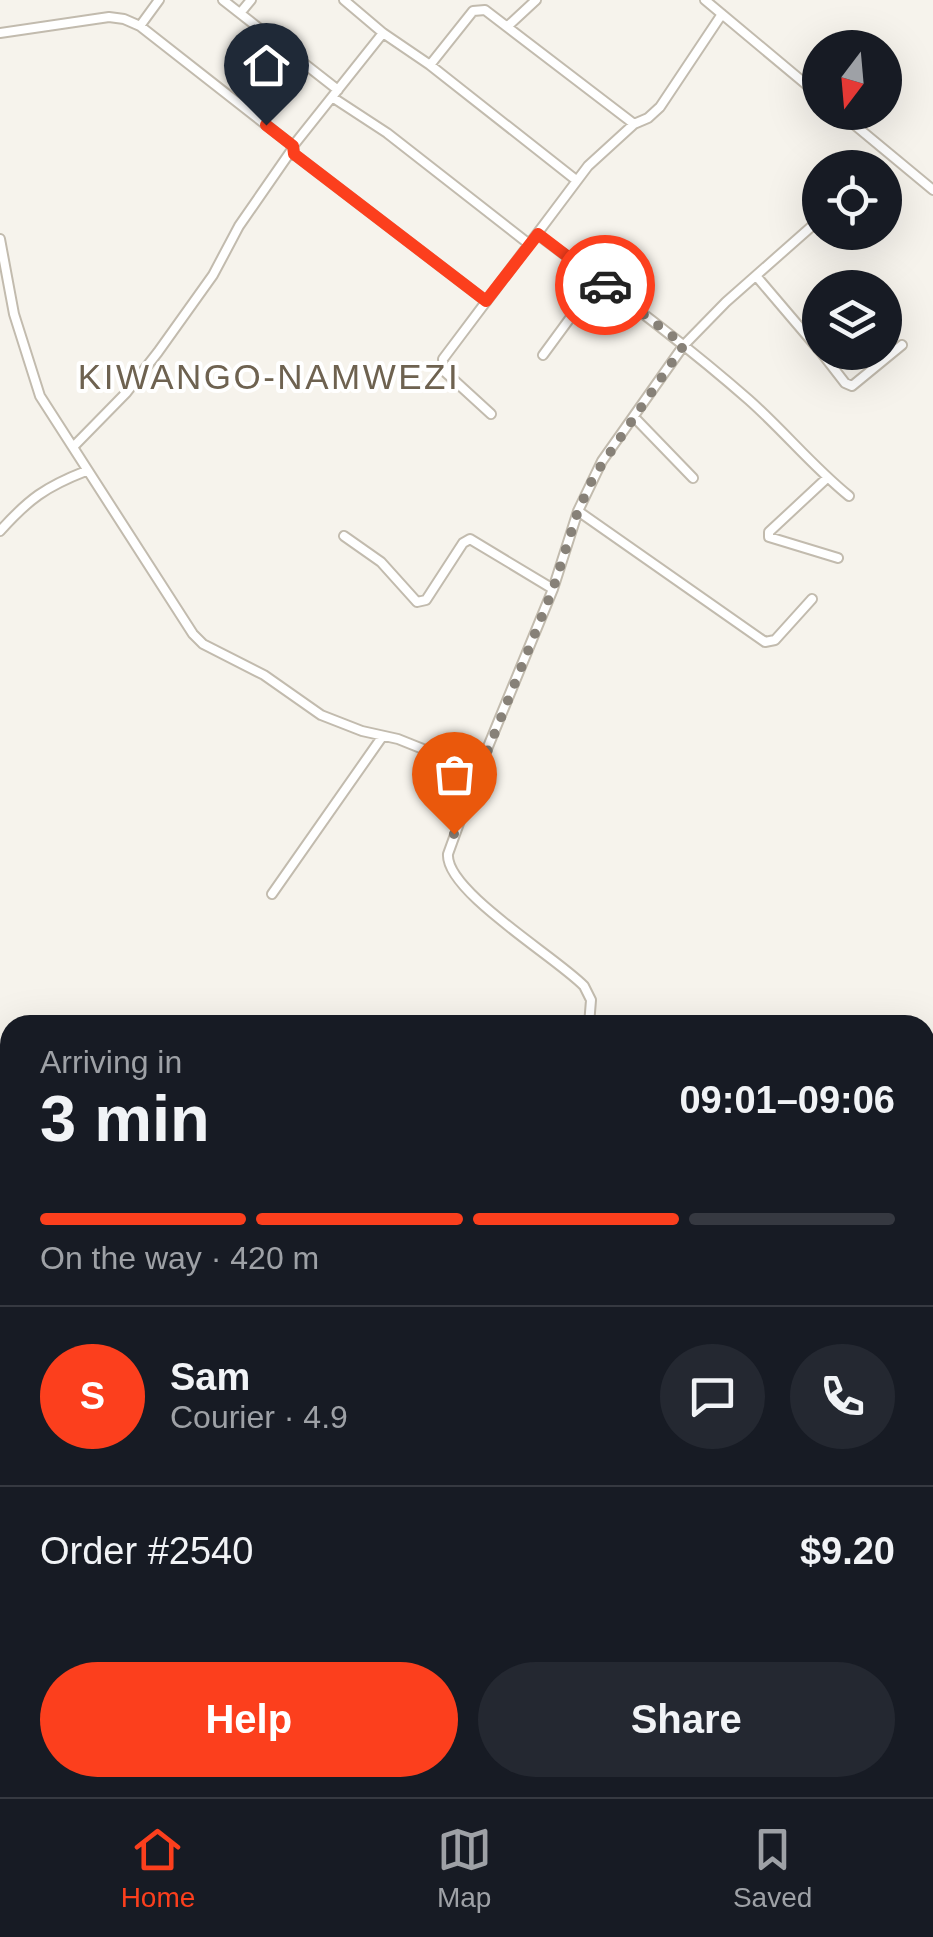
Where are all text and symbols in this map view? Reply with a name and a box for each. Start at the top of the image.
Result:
pin [224,23,309,126]
north arrow [802,30,902,130]
map controls [802,30,902,370]
icon: home [239,38,294,93]
button: locate [802,150,902,250]
courier [555,235,655,335]
icon: car [578,258,633,313]
button: layers [802,270,902,370]
district label: KIWANGO-NAMWEZI [78,357,460,396]
pin [412,732,497,835]
icon: bag [427,747,482,802]
text: Arriving in [40,1044,182,1080]
text: 09:01–09:06 [679,1079,895,1121]
text: 3 min [40,1082,210,1155]
text: On the way · 420 m [40,1240,319,1276]
button: chat [660,1344,765,1449]
button: phone [790,1344,895,1449]
text: Sam [170,1356,250,1398]
text: S [80,1375,105,1417]
text: Courier · 4.9 [170,1399,348,1435]
text: Order #2540 [40,1530,253,1572]
text: $9.20 [800,1530,895,1572]
button: Help [40,1662,458,1777]
button: Share [478,1662,895,1777]
tab: Home [121,1822,195,1914]
tab: Map [437,1822,492,1914]
tab: Saved [733,1822,812,1914]

